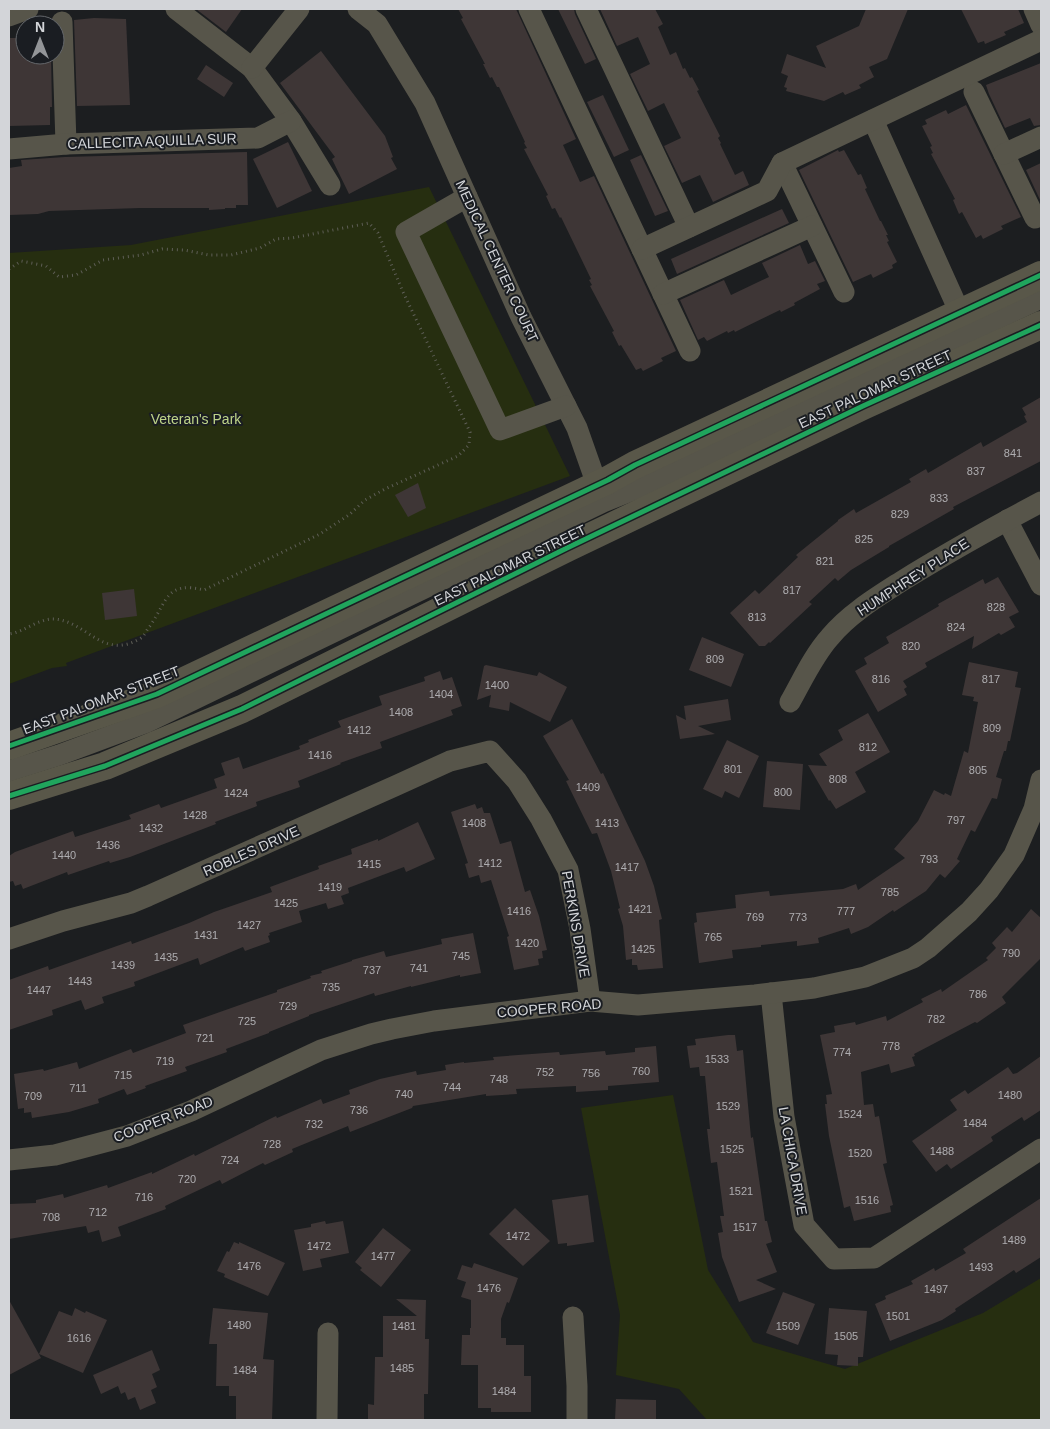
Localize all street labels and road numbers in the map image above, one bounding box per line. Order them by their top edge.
street label: CALLECITA AQUILLA SUR [67,130,237,152]
street label: MEDICAL CENTER COURT [452,178,542,345]
street label: EAST PALOMAR STREET [796,346,954,431]
street label: EAST PALOMAR STREET [432,521,589,609]
street label: HUMPHREY PLACE [854,535,972,619]
street label: EAST PALOMAR STREET [20,662,182,737]
street label: ROBLES DRIVE [200,823,302,879]
street label: PERKINS DRIVE [559,869,593,979]
street label: COOPER ROAD [496,995,602,1021]
street label: COOPER ROAD [111,1093,215,1145]
street label: LA CHICA DRIVE [776,1106,810,1216]

